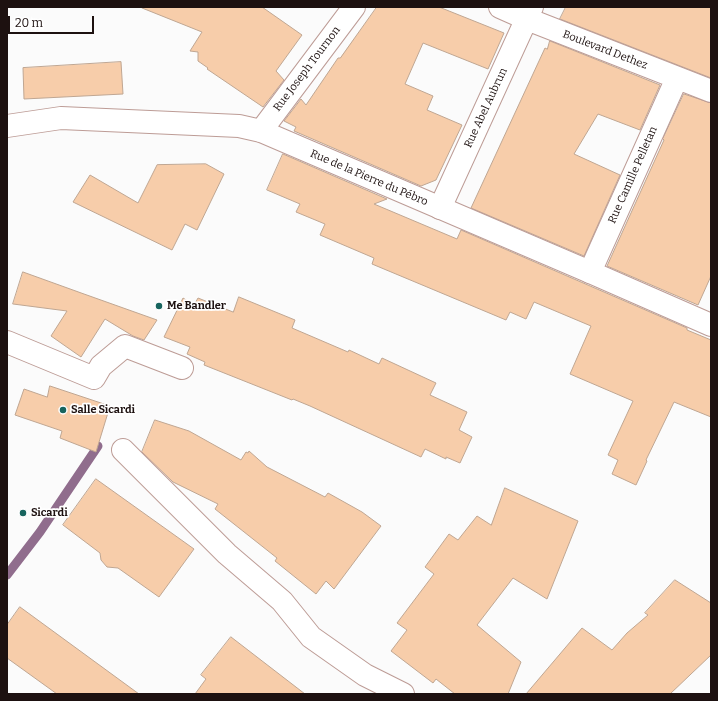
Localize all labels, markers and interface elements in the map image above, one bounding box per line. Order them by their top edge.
scale bar [10,8,96,34]
text: 20 m [15,16,43,30]
street label: Rue Joseph Tournon [271,24,343,114]
street label: Boulevard Dethez [561,28,649,72]
street label: Rue Abel Aubrun [462,66,510,150]
street label: Rue Camille Pelletan [606,124,660,226]
street label: Rue de la Pierre du Pébro [308,147,430,209]
place label: Me Bandler [167,299,226,313]
marker: Me Bandler [154,301,164,311]
place label: Salle Sicardi [71,403,135,417]
marker: Salle Sicardi [58,405,68,415]
place label: Sicardi [31,506,68,520]
marker: Sicardi [18,508,28,518]

